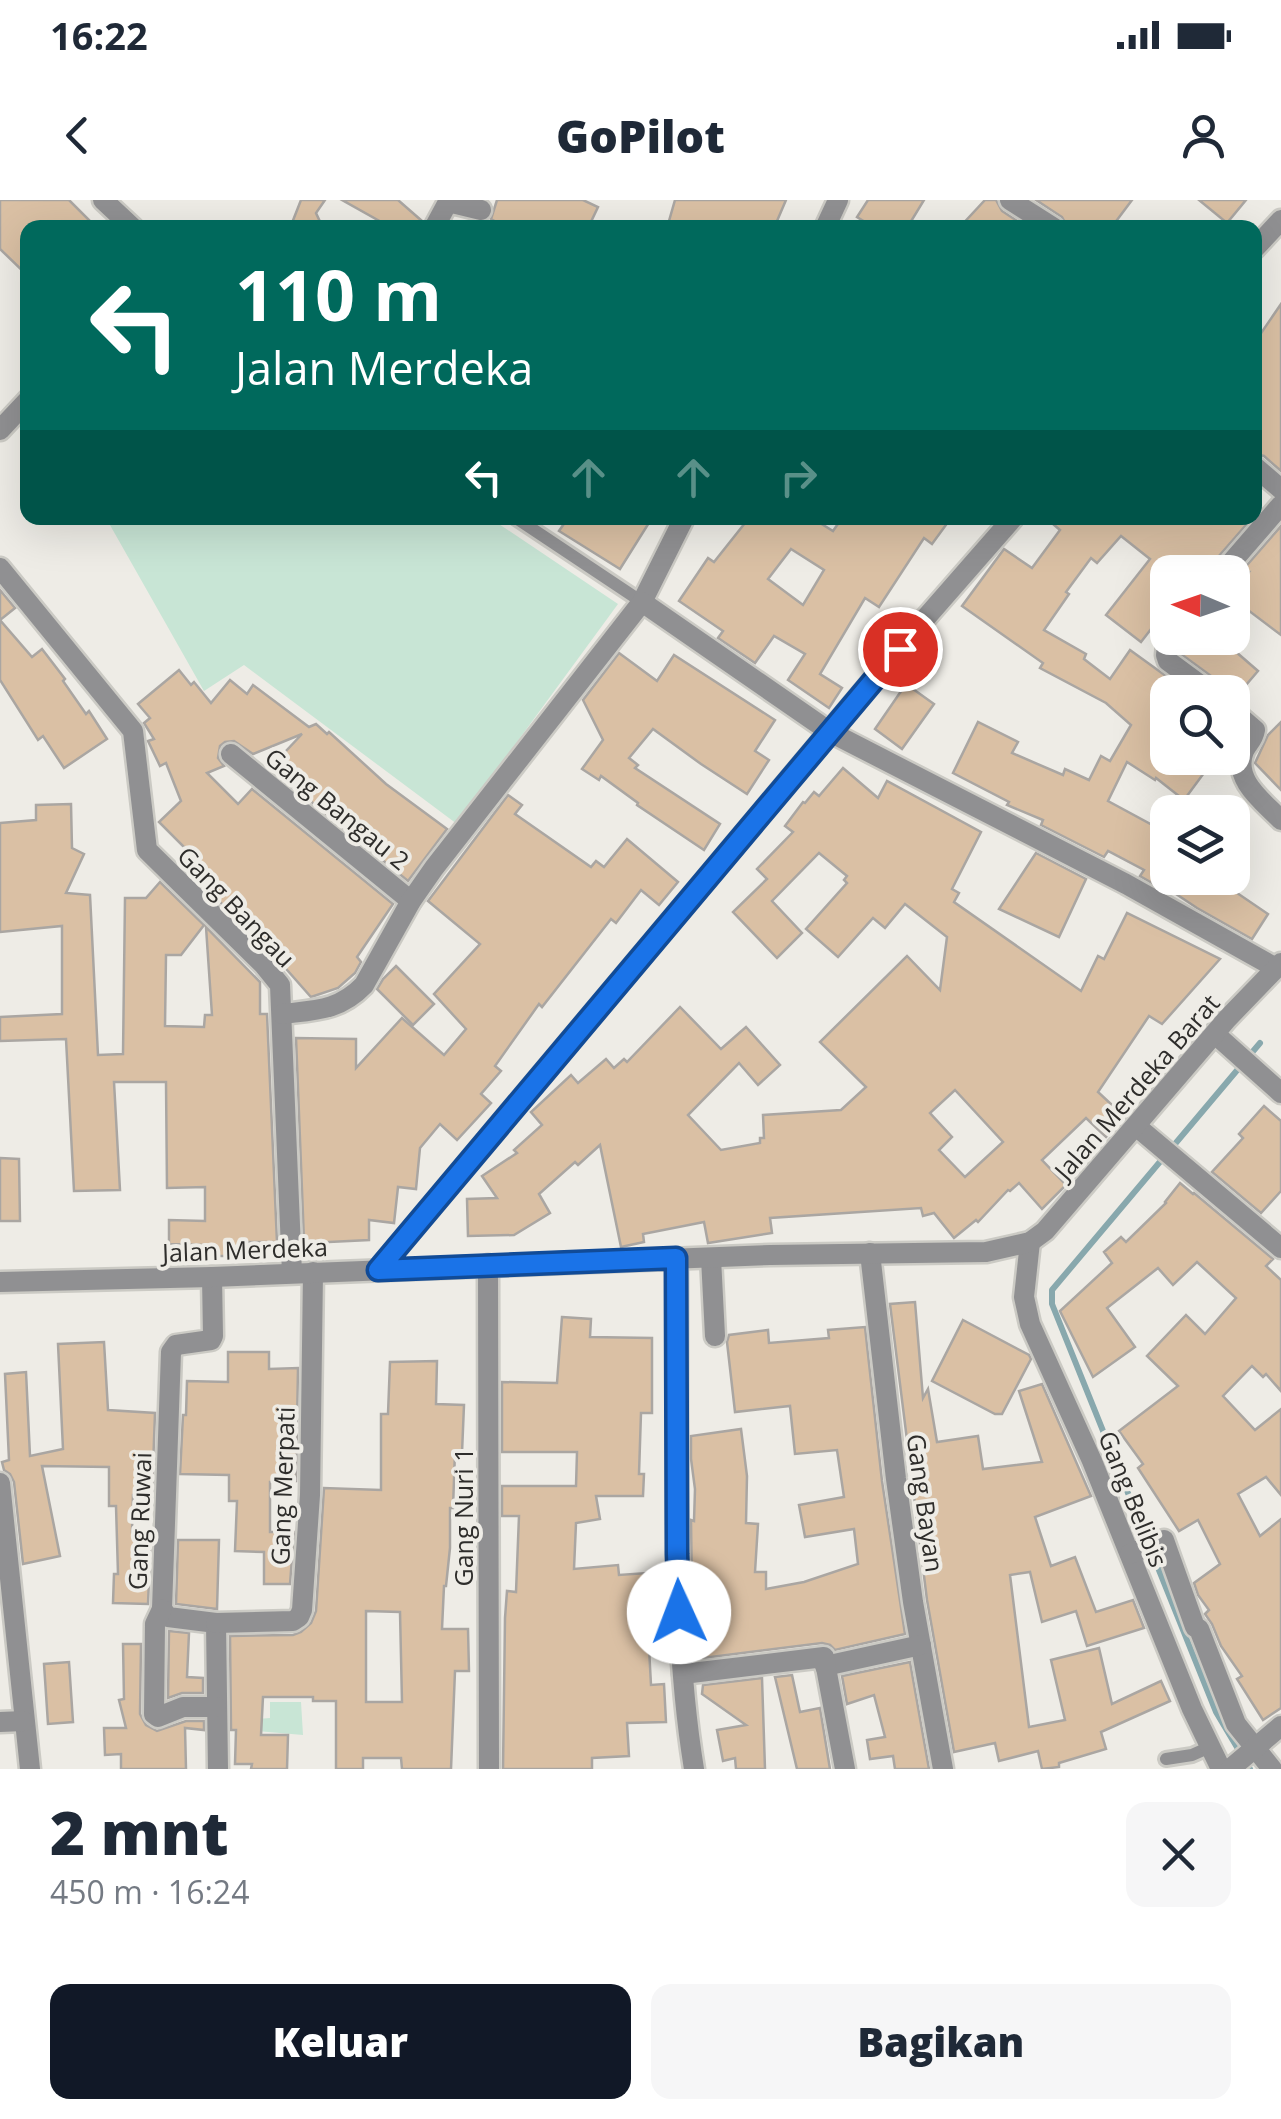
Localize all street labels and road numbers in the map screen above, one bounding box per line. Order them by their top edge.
street label: Gang Bangau 2 [258,739,417,877]
street label: Gang Bangau [170,839,303,974]
street label: Jalan Merdeka Barat [1045,986,1226,1188]
street label: Jalan Merdeka [160,1229,328,1269]
street label: Gang Merpati [262,1406,302,1566]
street label: Gang Belibis [1091,1426,1177,1572]
street label: Gang Bayan [899,1432,953,1574]
street label: Gang Nuri 1 [446,1448,480,1586]
street label: Gang Ruwai [120,1452,158,1590]

